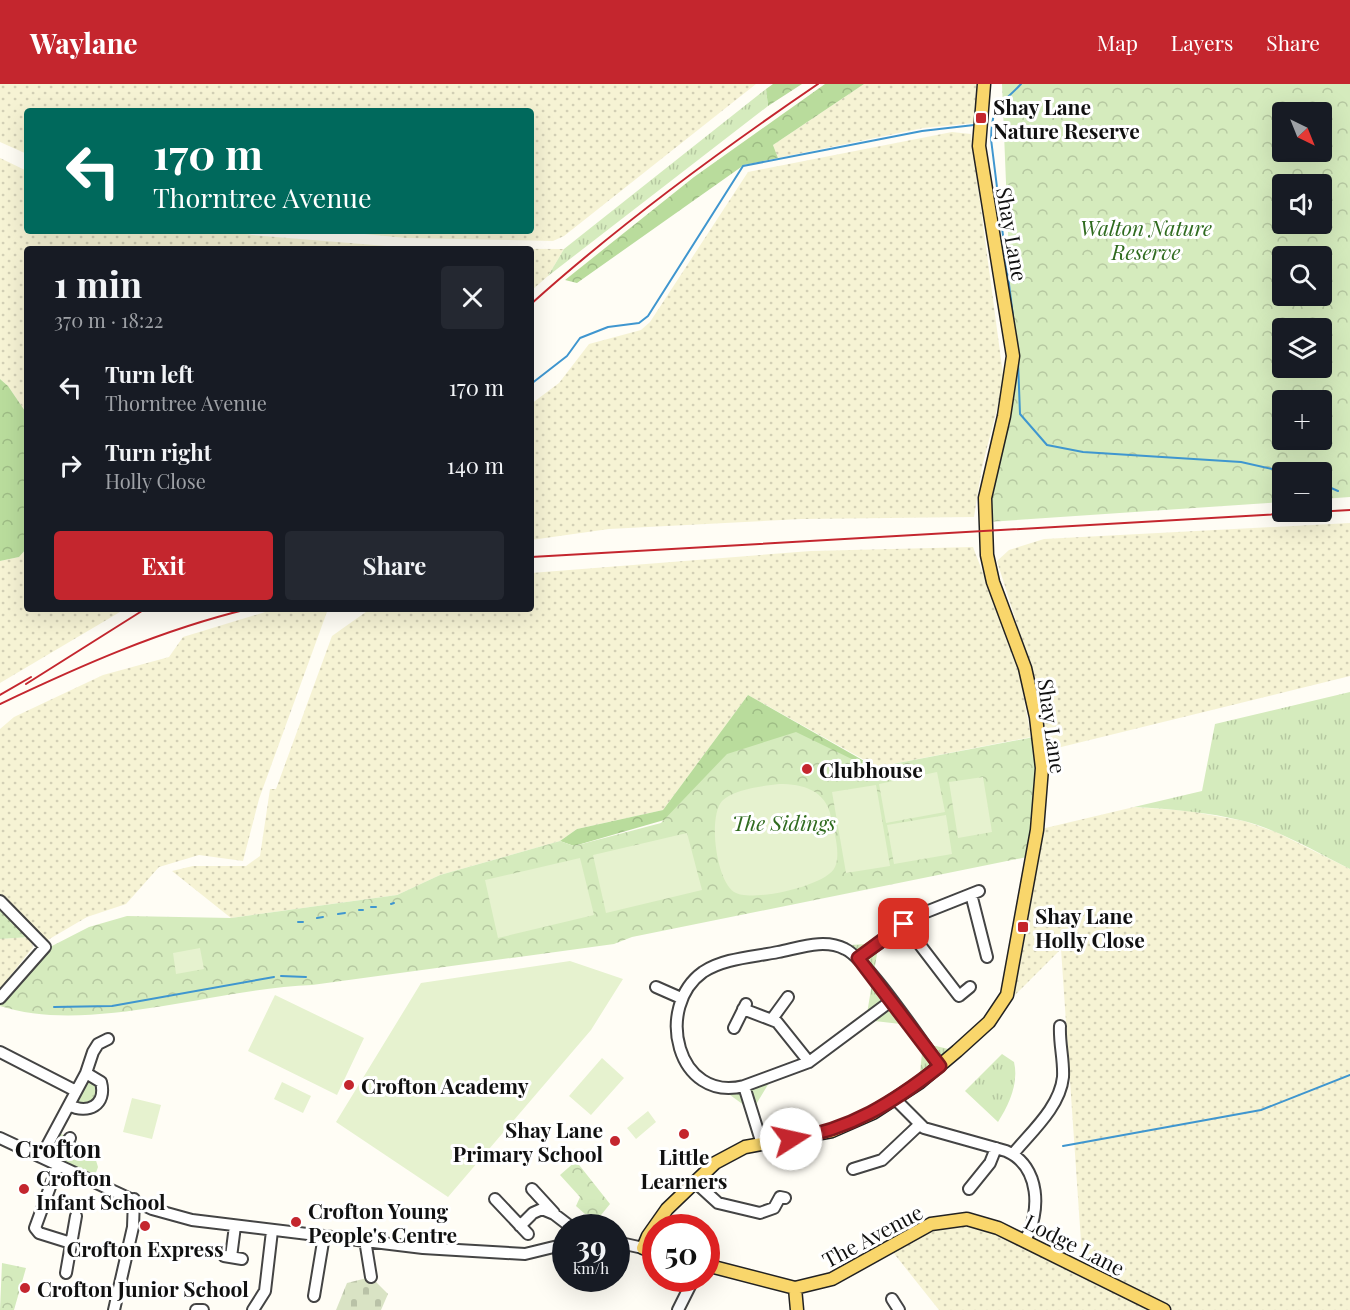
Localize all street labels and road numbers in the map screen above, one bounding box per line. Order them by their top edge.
street label: Shay Lane [991,185,1035,283]
street label: Shay Lane [1033,677,1073,775]
street label: The Avenue [817,1197,927,1273]
street label: Lodge Lane [1020,1207,1130,1281]

